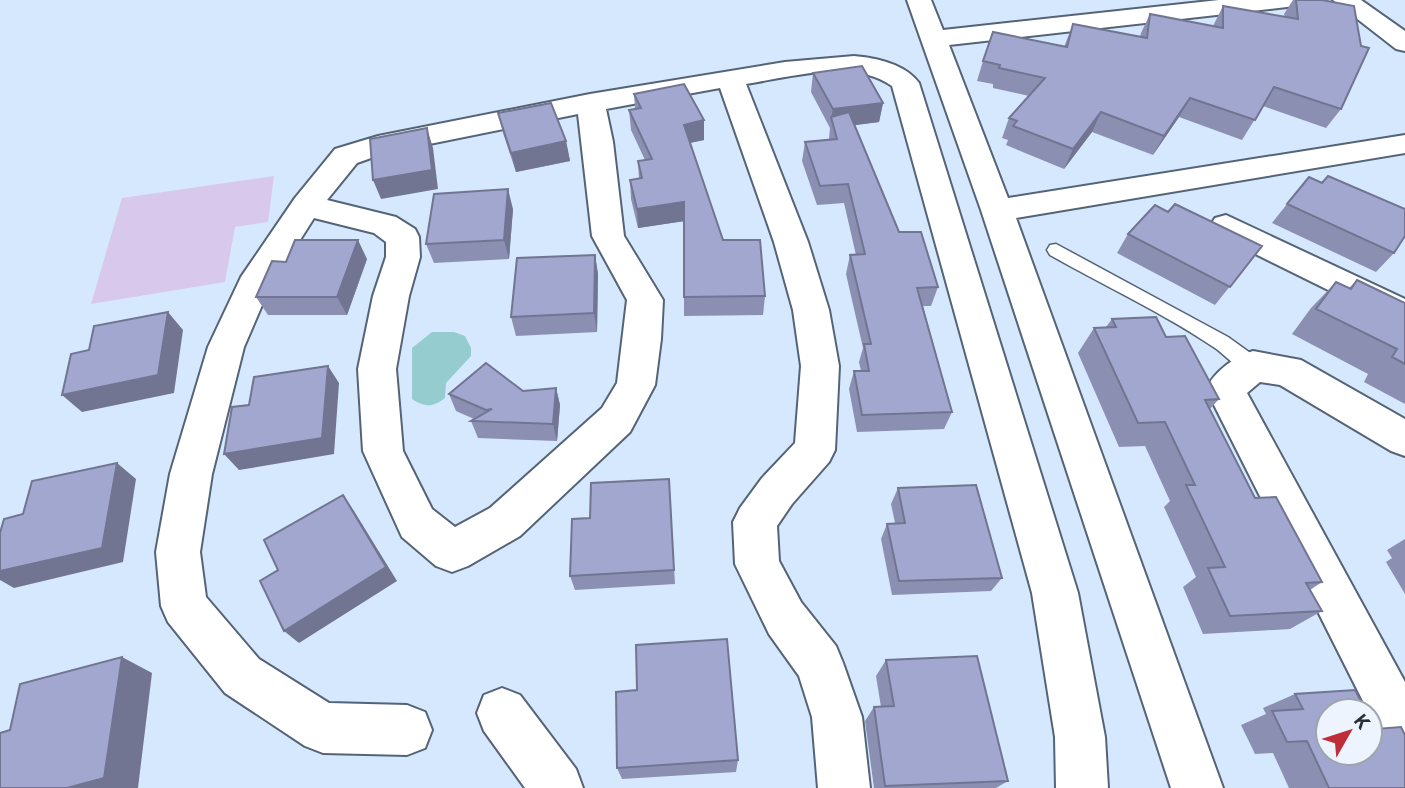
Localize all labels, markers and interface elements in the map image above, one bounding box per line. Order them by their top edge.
north arrow [1314,697,1384,767]
text: K [1349,710,1375,734]

